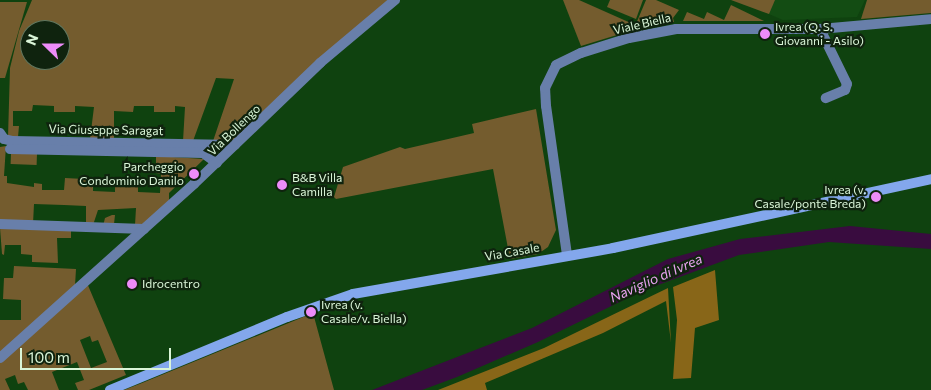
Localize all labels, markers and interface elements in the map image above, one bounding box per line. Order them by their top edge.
street label: Viale Biella [612,10,672,38]
north arrow [20,20,70,70]
place label: Ivrea (Q. S. Giovanni - Asilo) [775,20,864,48]
marker: Ivrea (Q. S. Giovanni - Asilo) [759,28,771,40]
text: N [22,32,41,48]
street label: Via Bollengo [205,101,263,159]
street label: Via Giuseppe Saragat [48,122,164,138]
place label: Parcheggio Condominio Danilo [79,160,184,188]
marker: Parcheggio Condominio Danilo [188,168,200,180]
place label: B&B Villa Camilla [292,171,342,199]
marker: B&B Villa Camilla [276,179,288,191]
place label: Ivrea (v. Casale/ponte Breda) [754,183,866,211]
marker: Ivrea (v. Casale/ponte Breda) [870,191,882,203]
street label: Via Casale [483,240,541,264]
water label: Naviglio di Ivrea [607,250,705,306]
place label: Idrocentro [142,277,200,291]
marker: Idrocentro [126,278,138,290]
place label: Ivrea (v. Casale/v. Biella) [321,298,407,326]
marker: Ivrea (v. Casale/v. Biella) [305,306,317,318]
scale bar [22,338,174,370]
text: 100 m [28,348,70,366]

